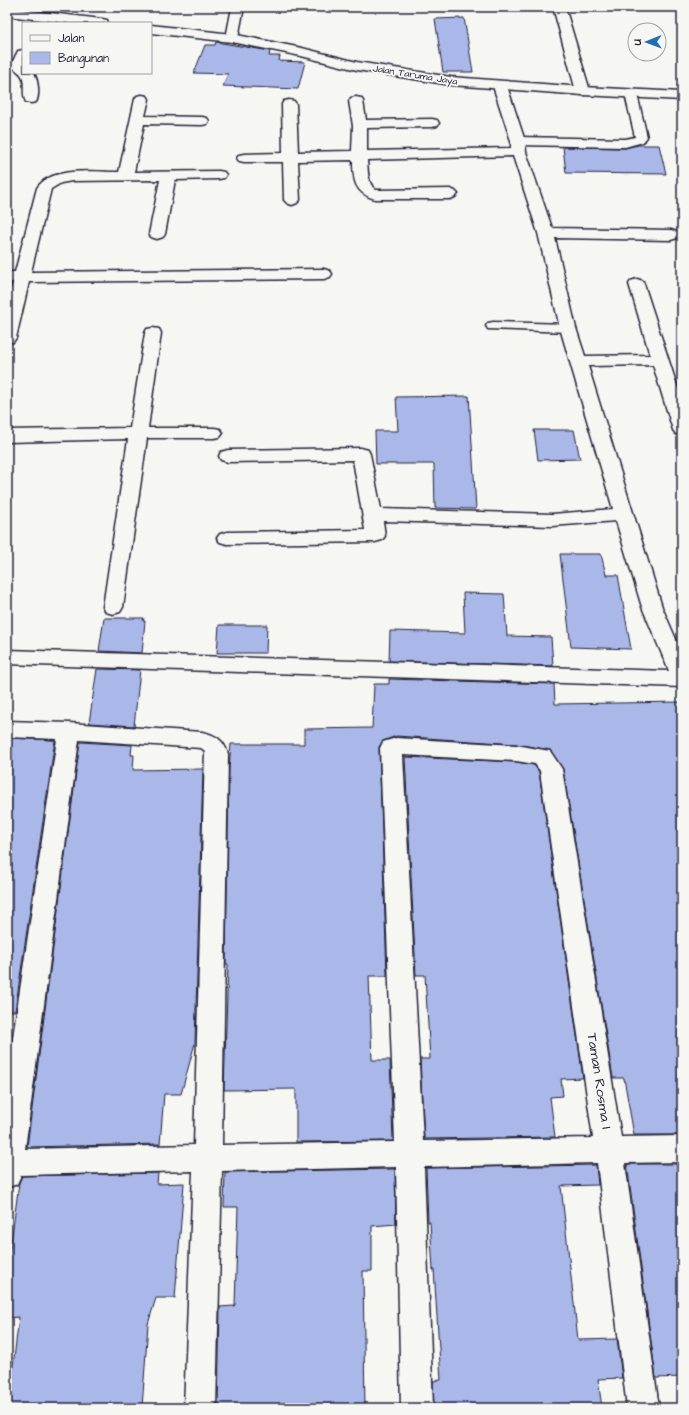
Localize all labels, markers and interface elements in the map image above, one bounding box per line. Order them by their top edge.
legend [22,22,152,74]
north arrow [627,22,667,62]
text: Jalan [58,30,84,47]
text: U [630,39,645,46]
text: Bangunan [58,50,109,68]
street label: Jalan Taruma Jaya [371,61,458,90]
street label: Taman Rosma I [582,1031,616,1131]

